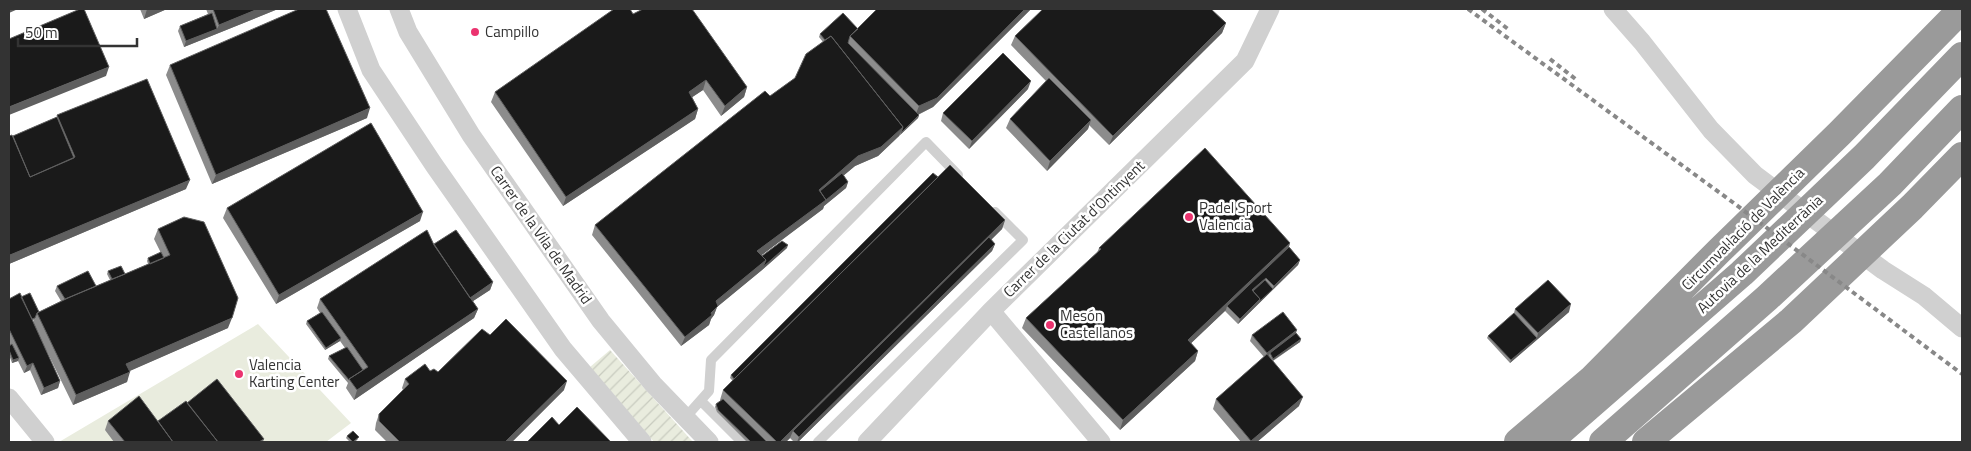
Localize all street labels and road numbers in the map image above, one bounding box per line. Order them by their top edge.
street label: Carrer de la Ciutat d'Ontinyent [998,154,1150,303]
street label: Carrer de la Vila de Madrid [485,161,598,309]
street label: Circumval·lació de València [1676,161,1810,296]
street label: Autovia de la Mediterrània [1691,189,1828,318]

